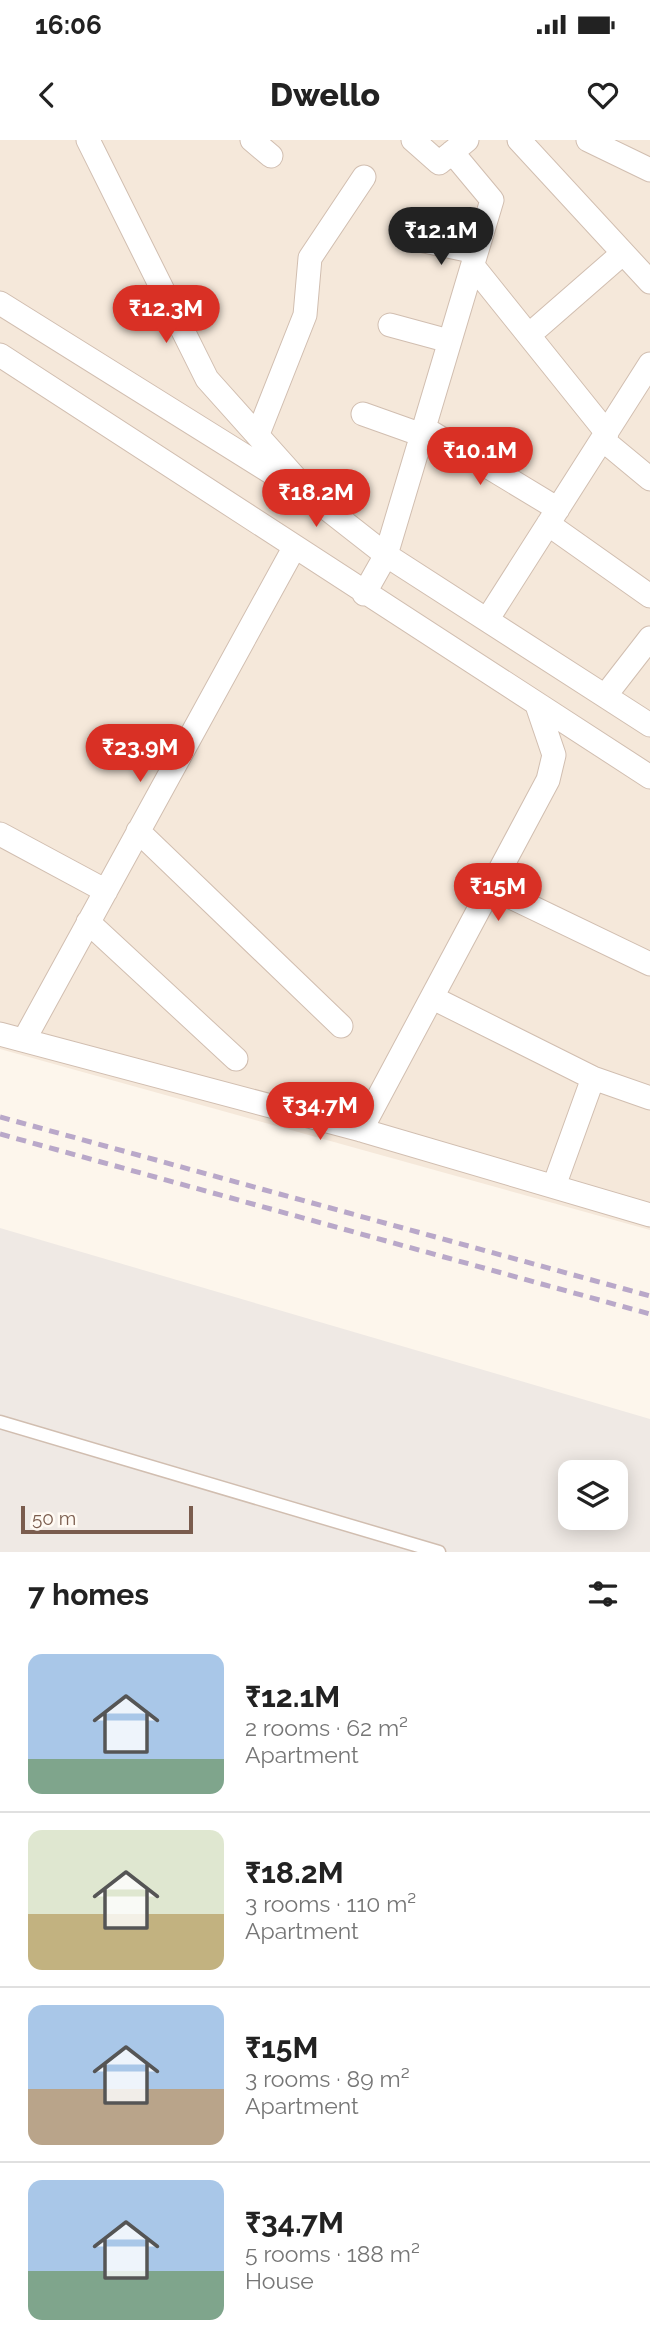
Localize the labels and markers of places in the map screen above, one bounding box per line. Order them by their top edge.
pin: ₹12.1M [384,208,498,267]
pin: ₹12.3M [109,286,223,345]
pin: ₹10.1M [423,428,537,487]
pin: ₹18.2M [259,470,373,529]
pin: ₹23.9M [83,724,197,784]
pin: ₹15M [457,864,539,923]
pin: ₹34.7M [263,1082,377,1142]

